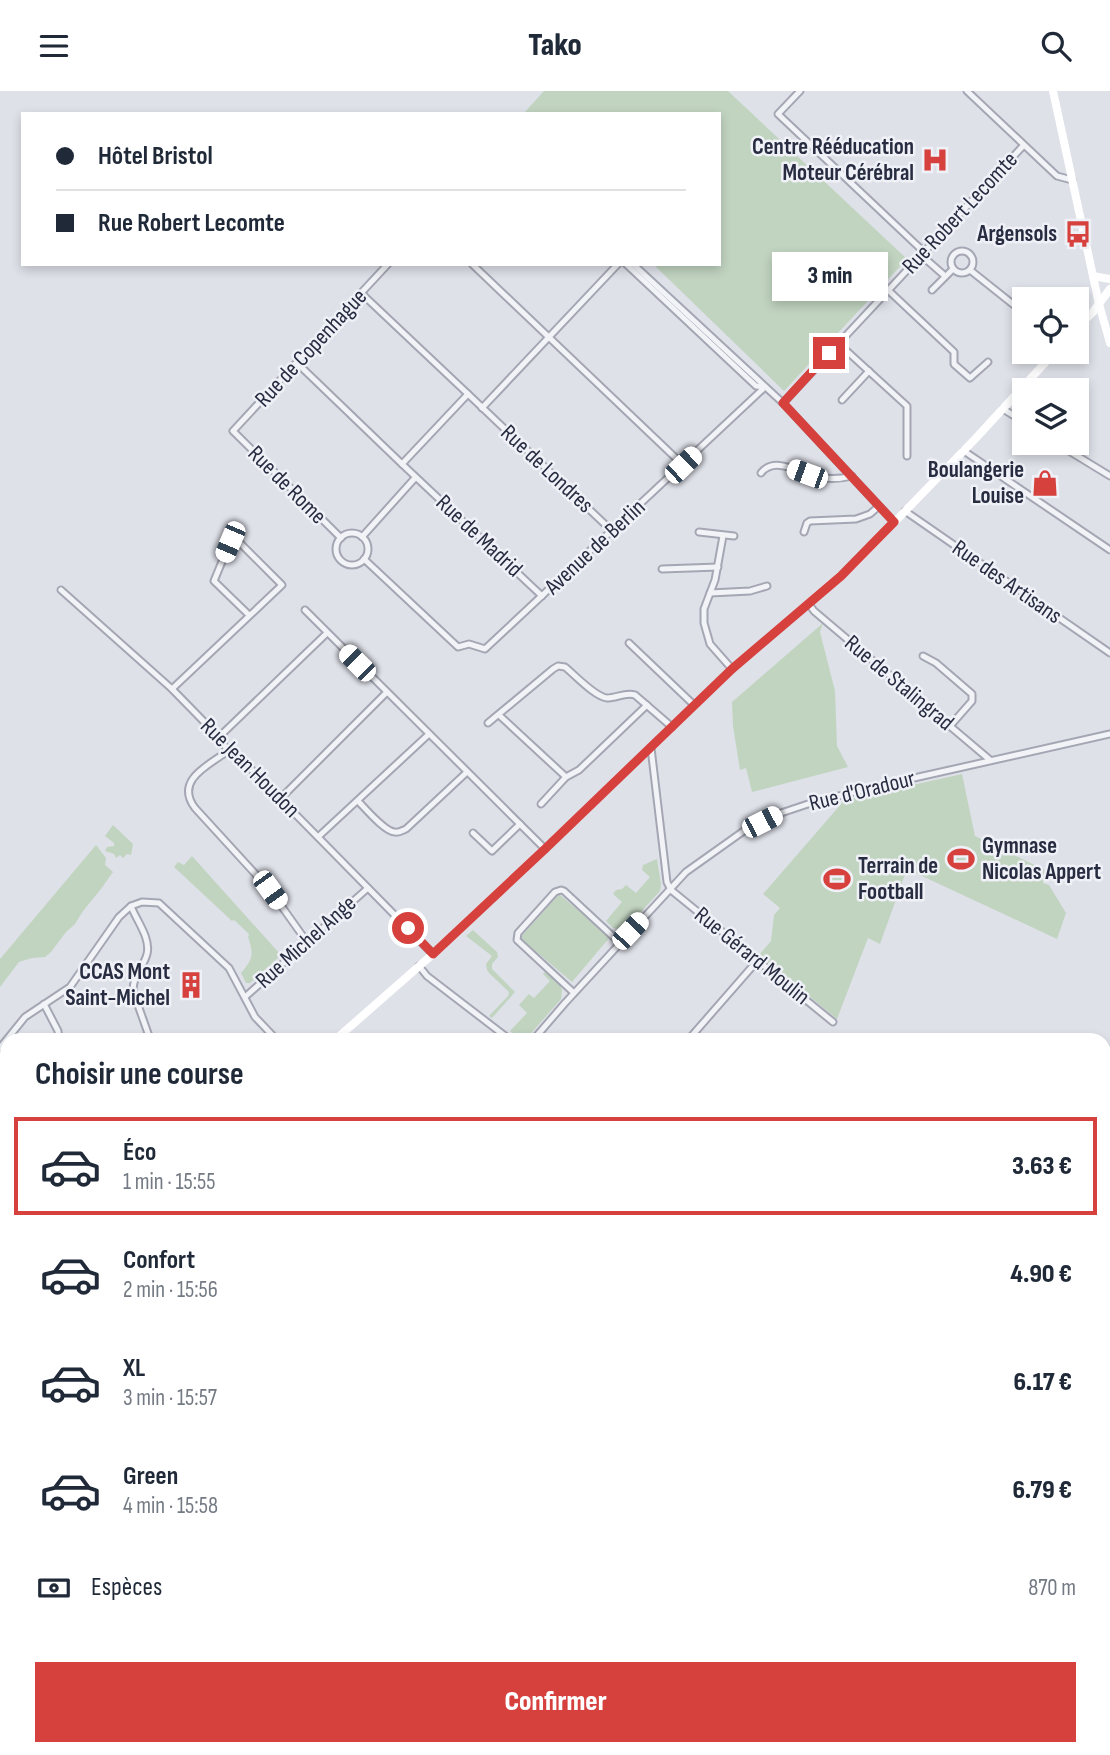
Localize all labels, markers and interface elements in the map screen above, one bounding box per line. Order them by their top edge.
text: Tako [528,26,582,65]
icon: menu [35,27,73,65]
icon: search [1037,27,1075,65]
place label: Centre Rééducation Moteur Cérébral [752,133,914,187]
text: Hôtel Bristol [98,141,213,172]
hospital icon: Centre Rééducation Moteur Cérébral [920,145,950,175]
street label: Rue Robert Lecomte [896,146,1024,280]
text: Rue Robert Lecomte [98,208,285,239]
bus stop icon: Argensols [1063,219,1093,249]
place label: Argensols [976,220,1057,248]
callout: 3 min [771,251,887,301]
text: 3 min [808,262,852,290]
street label: Rue de Copenhague [249,283,373,413]
map controls [1012,287,1089,455]
button: locate [1012,287,1089,364]
route end [813,337,845,369]
button: layers [1012,378,1089,455]
street label: Rue de Londres [495,419,599,519]
street label: Rue de Rome [242,440,332,530]
car [661,443,706,487]
place label: Boulangerie Louise [928,456,1024,510]
car [784,457,831,491]
shop icon: Boulangerie Louise [1030,468,1060,498]
street label: Rue de Madrid [430,489,528,583]
street label: Avenue de Berlin [538,493,651,601]
car [213,519,248,565]
street label: Rue des Artisans [947,534,1067,630]
street label: Rue de Stalingrad [839,629,959,737]
car [335,641,380,685]
street label: Rue Jean Houdon [194,712,306,824]
street label: Rue d'Oradour [806,764,918,818]
car [739,803,786,841]
place label: Gymnase Nicolas Appert [982,832,1102,886]
sports icon: Gymnase Nicolas Appert [946,844,976,874]
place label: Terrain de Football [858,852,938,906]
sports icon: Terrain de Football [822,864,852,894]
car [250,867,291,913]
street label: Rue Michel Ange [250,890,362,994]
street label: Rue Gérard Moulin [689,901,815,1011]
car [608,908,653,954]
route start [392,912,424,944]
place label: CCAS Mont Saint-Michel [65,958,170,1012]
building icon: CCAS Mont Saint-Michel [176,970,206,1000]
text: Choisir une course [35,1055,244,1094]
icon: car [39,1135,102,1198]
text: Éco [123,1137,156,1168]
text: 3.63 € [1012,1151,1072,1182]
text: 1 min · 15:55 [123,1168,216,1196]
icon: car [39,1243,102,1306]
text: Confort [123,1245,195,1276]
text: 4.90 € [1010,1259,1072,1290]
text: 2 min · 15:56 [123,1276,218,1304]
icon: car [39,1351,102,1414]
text: XL [123,1353,145,1384]
text: 6.17 € [1014,1367,1072,1398]
text: 3 min · 15:57 [123,1384,217,1412]
icon: car [39,1459,102,1522]
text: Green [123,1461,178,1492]
text: 6.79 € [1013,1475,1072,1506]
text: 4 min · 15:58 [123,1492,218,1520]
icon: cash [35,1569,73,1607]
text: Espèces [91,1572,162,1603]
text: 870 m [1028,1574,1076,1602]
button: Confirmer [35,1662,1076,1742]

